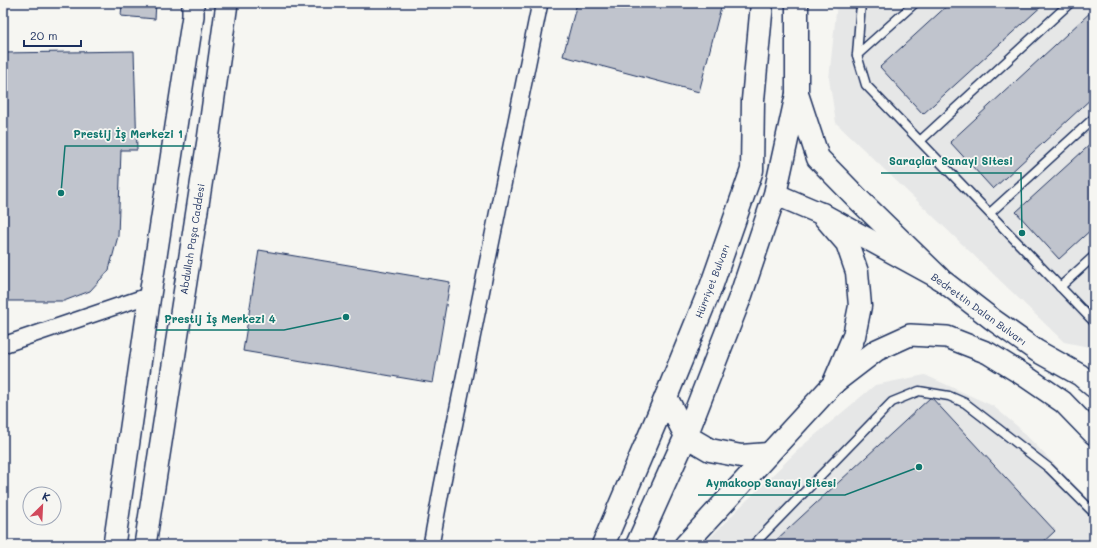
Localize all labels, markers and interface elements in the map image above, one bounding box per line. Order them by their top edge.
scale bar [24,22,81,48]
text: 20 m [30,27,58,43]
callout: Prestij İş Merkezi 1 [65,123,191,146]
text: Prestij İş Merkezi 1 [73,126,183,142]
callout: Saraçlar Sanayi Sitesi [881,150,1021,173]
text: Saraçlar Sanayi Sitesi [889,153,1013,168]
street label: Abdullah Paşa Caddesi [176,183,208,295]
street label: Hürriyet Bulvarı [691,242,733,320]
street label: Bedrettin Dalan Bulvarı [928,270,1030,348]
callout: Prestij İş Merkezi 4 [156,307,284,330]
text: Prestij İş Merkezi 4 [164,311,276,327]
callout: Aymakoop Sanayi Sitesi [698,472,845,495]
text: Aymakoop Sanayi Sitesi [706,475,836,490]
north arrow [22,486,62,526]
text: K [40,488,53,505]

